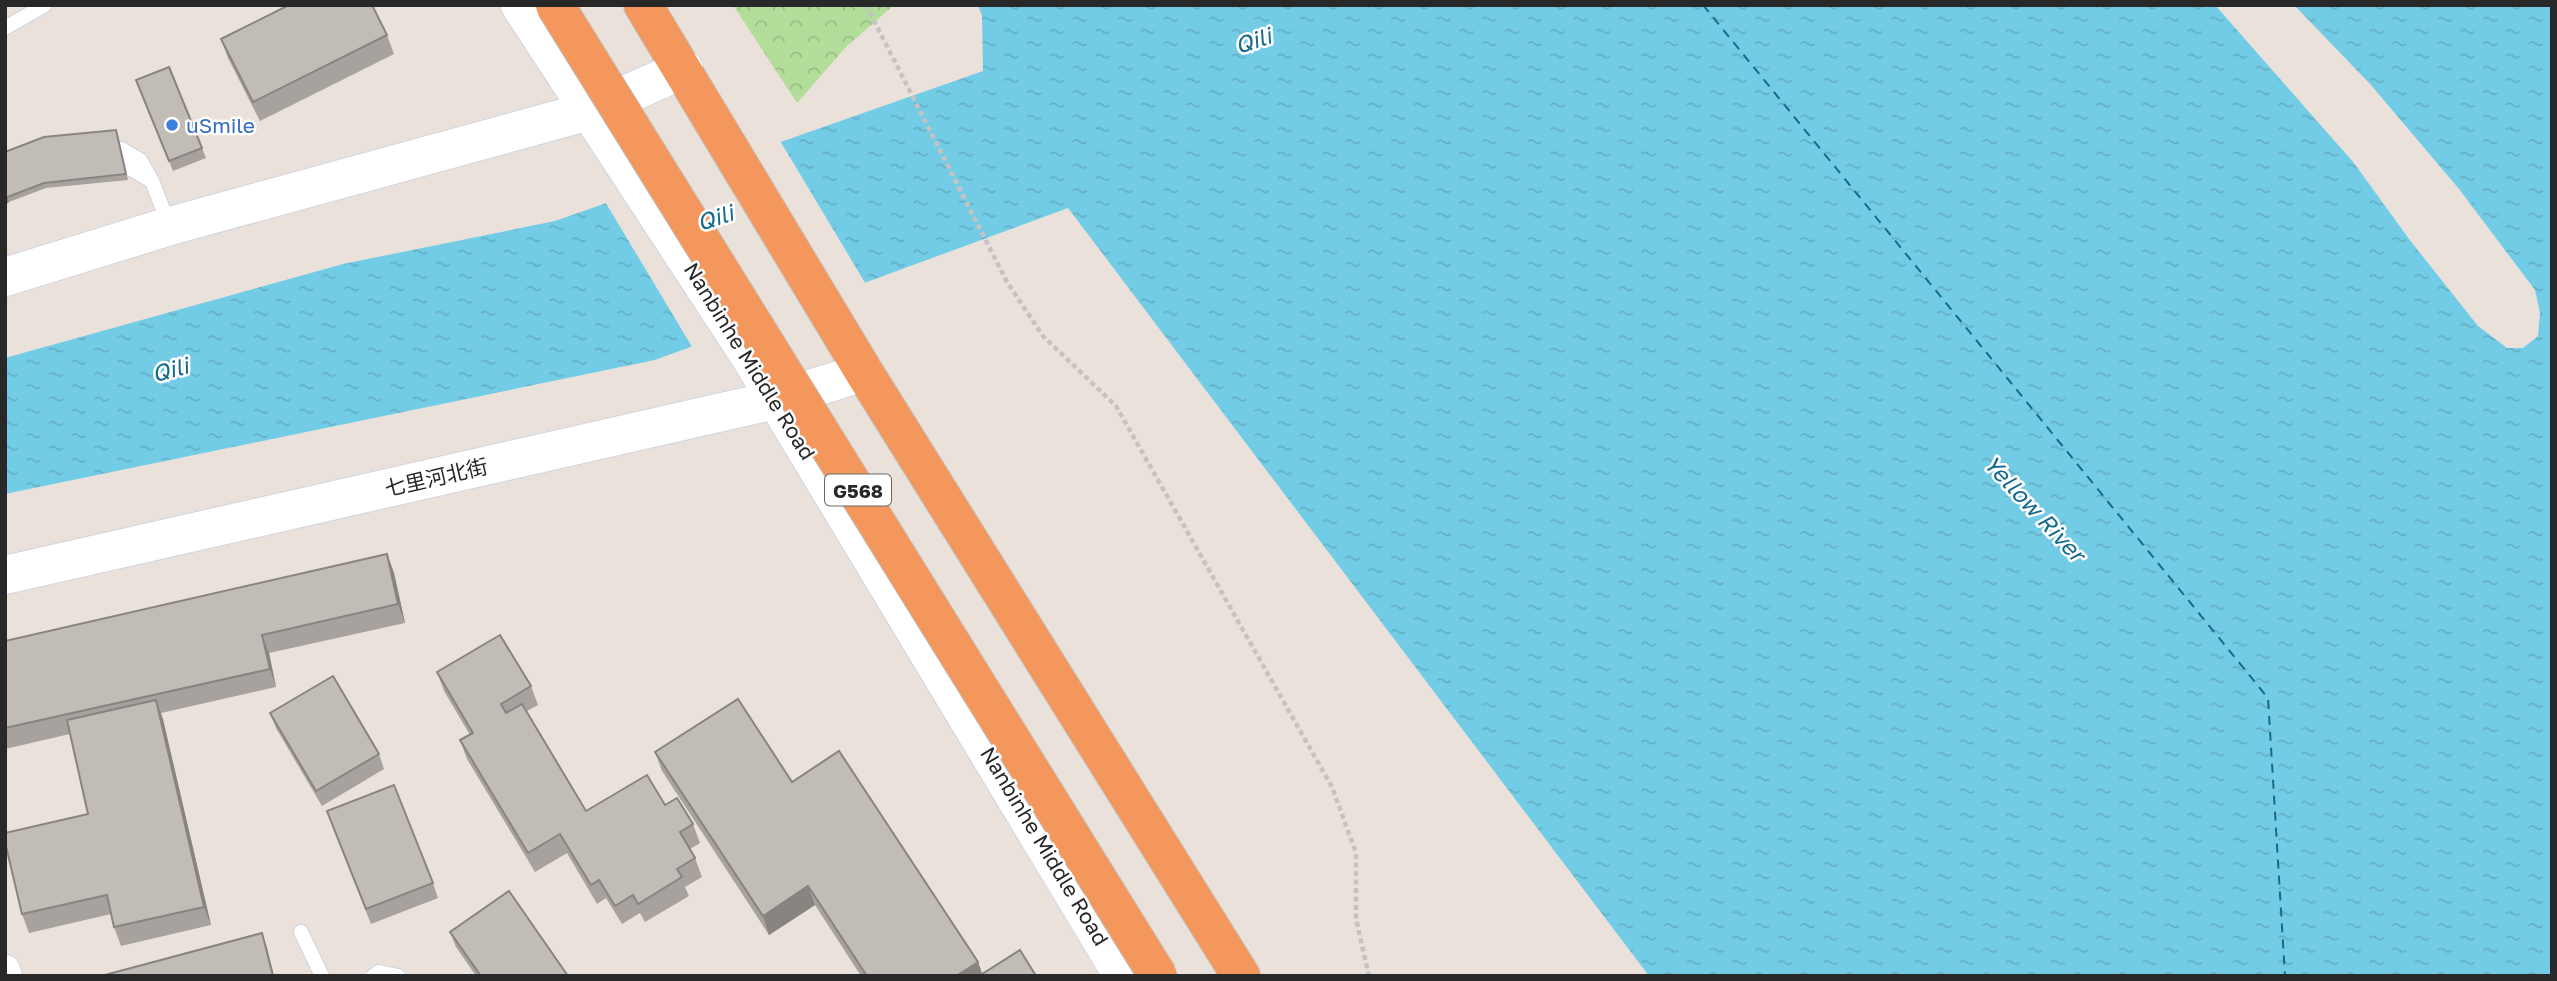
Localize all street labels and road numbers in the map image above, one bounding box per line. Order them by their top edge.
street label: Nanbinhe Middle Road [679,258,821,464]
street label: 七里河北街 [382,453,490,501]
road number: G568 [825,475,891,505]
street label: Nanbinhe Middle Road [975,742,1115,950]

